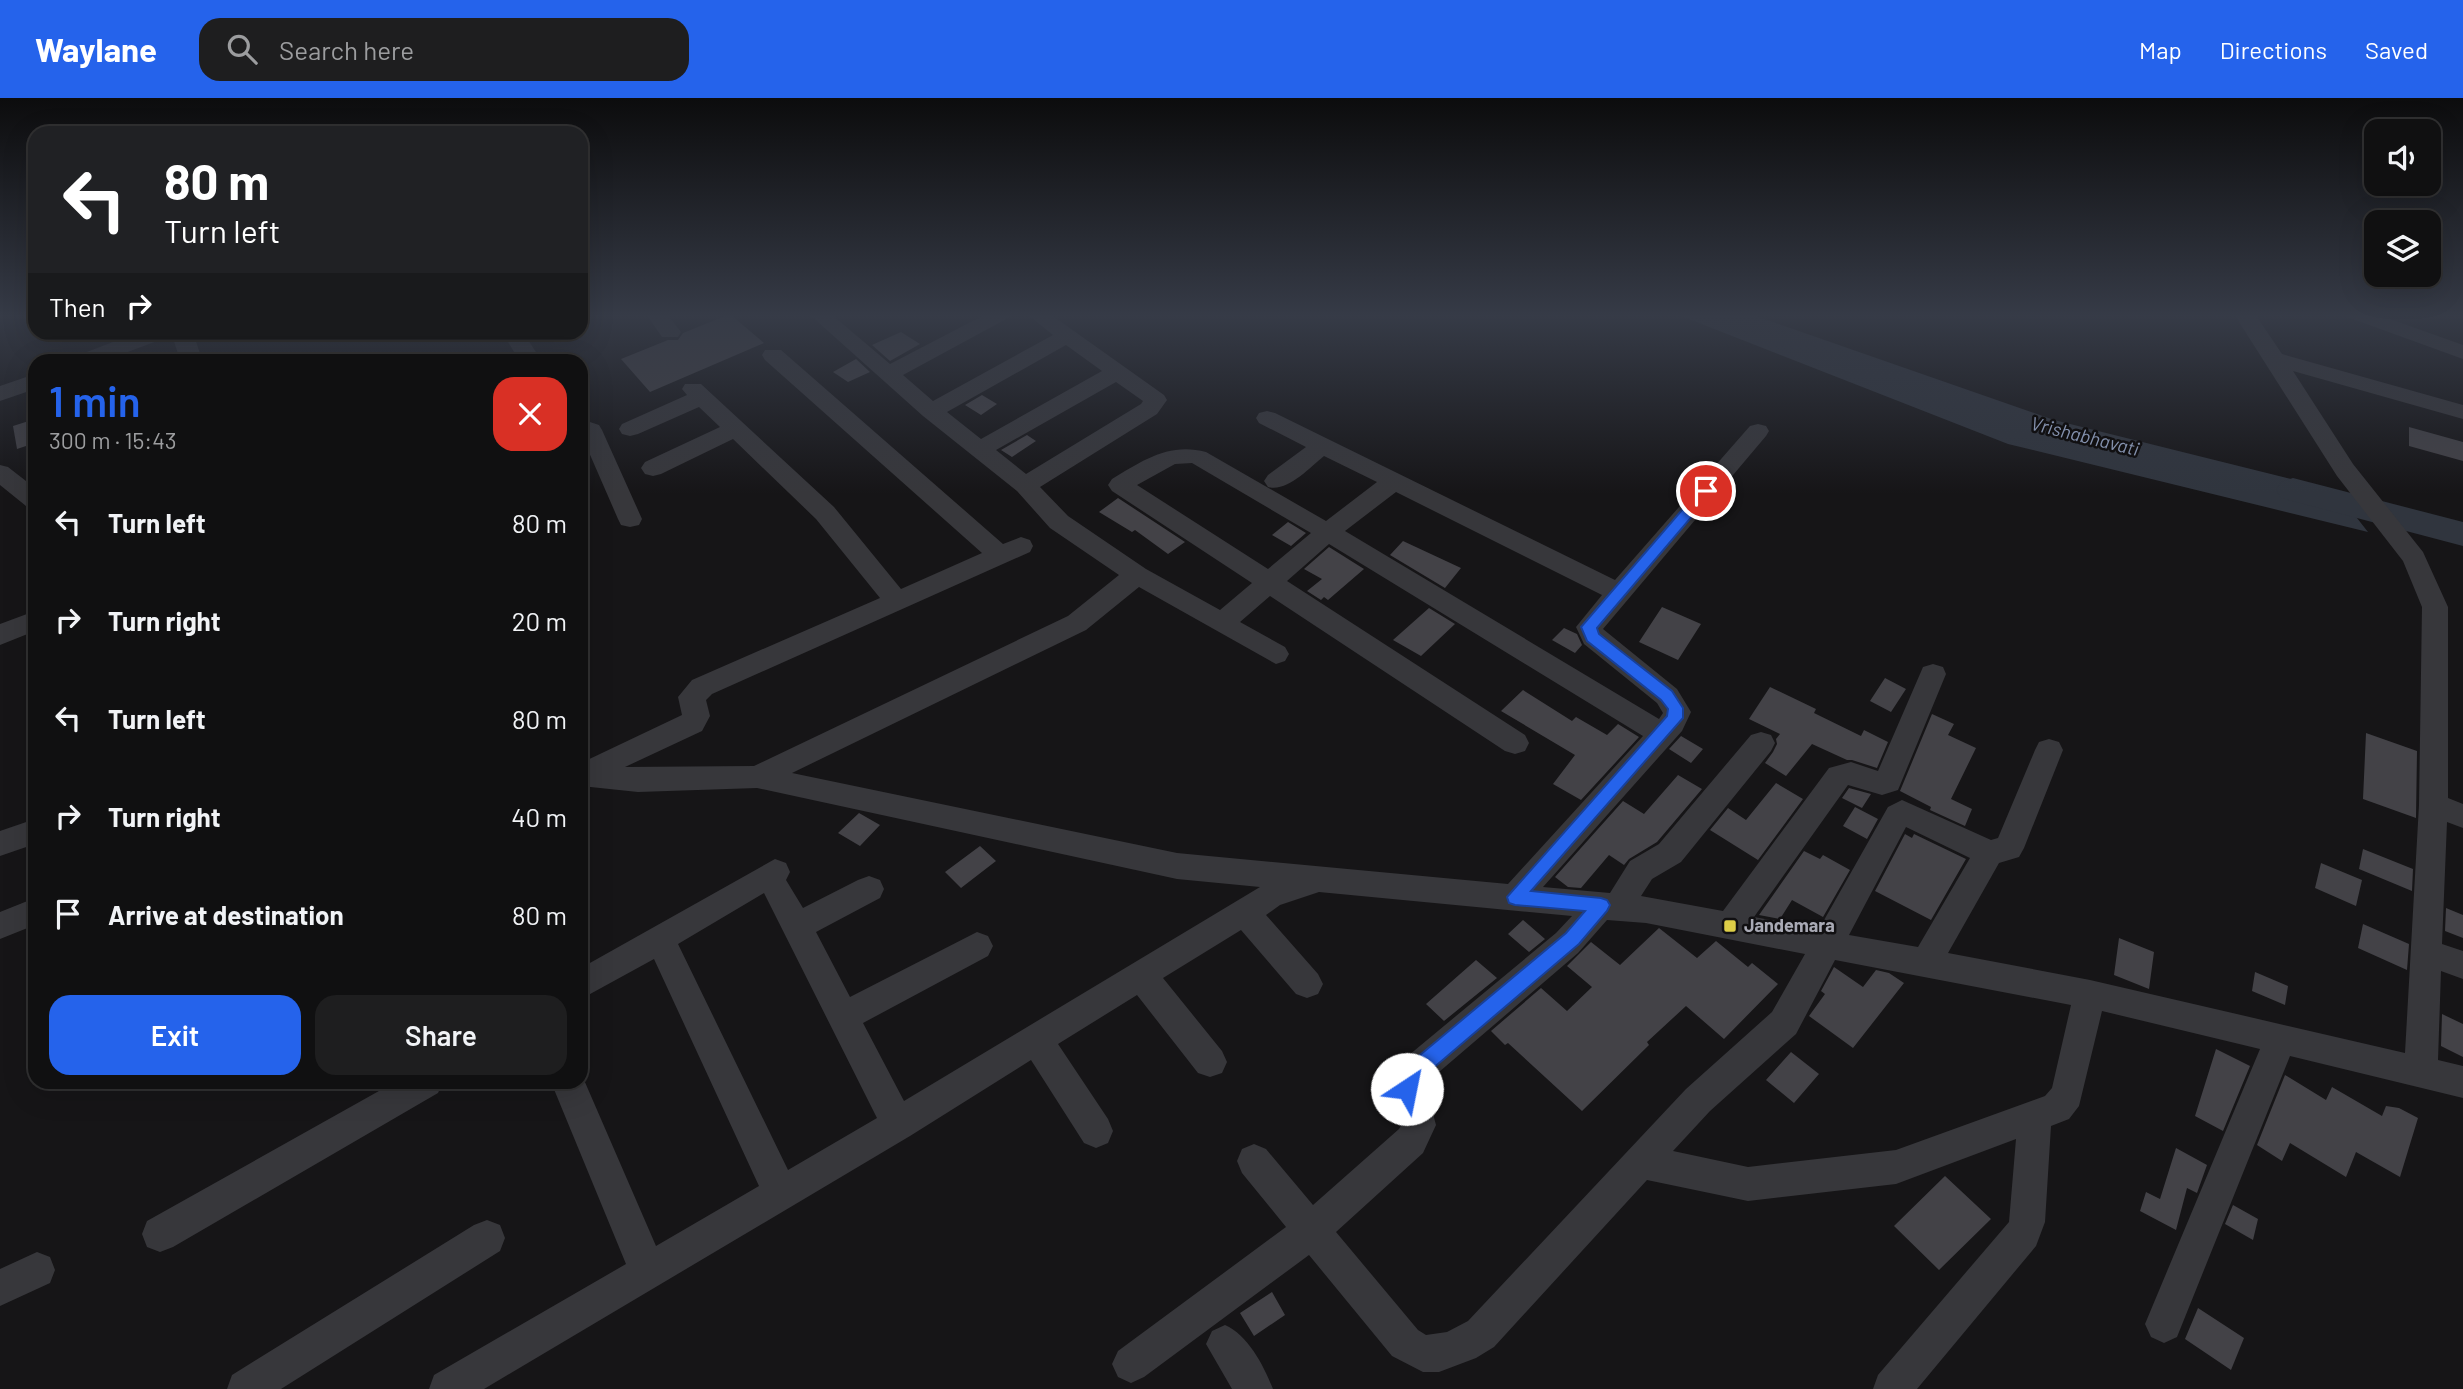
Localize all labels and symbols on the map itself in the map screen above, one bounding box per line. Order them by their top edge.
water label: Vrishabhavati [2029,411,2142,460]
pin [1676,461,1736,521]
place label: Jandemara [1744,914,1835,936]
marker: Jandemara [1722,918,1738,934]
position arrow [1370,1052,1444,1126]

